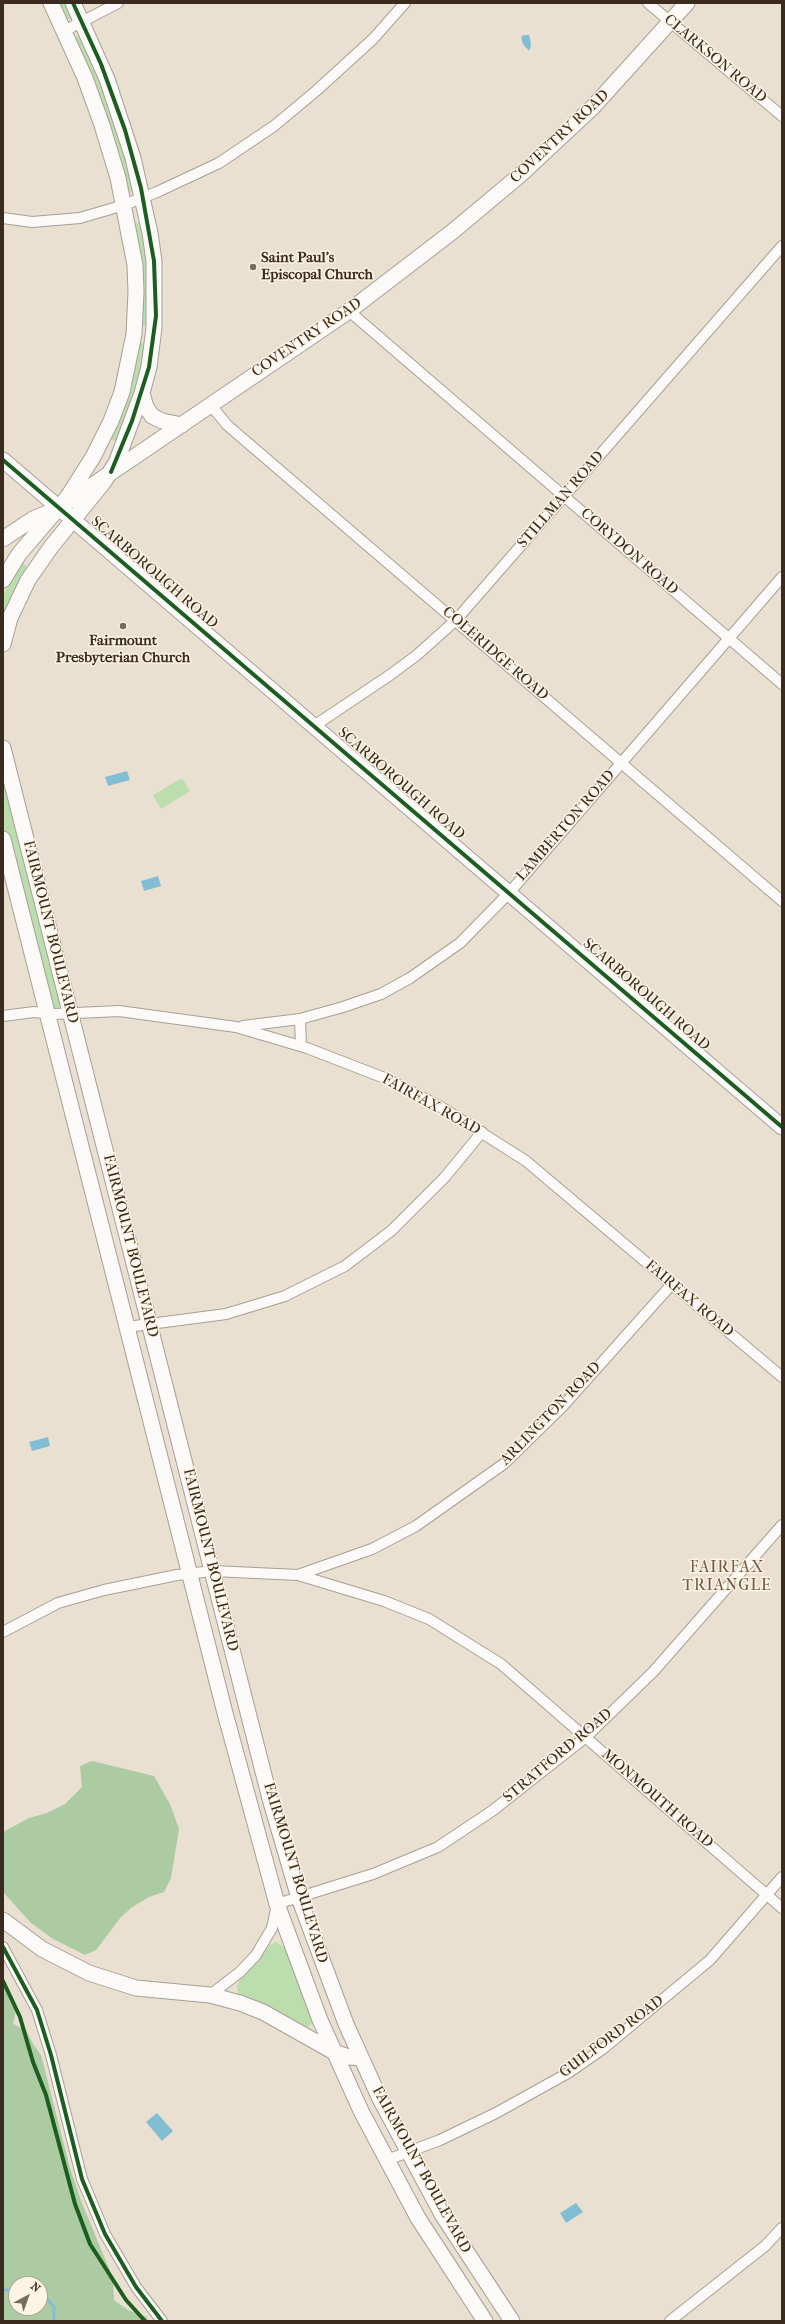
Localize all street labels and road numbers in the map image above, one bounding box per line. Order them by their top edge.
street label: CLARKSON ROAD [660,11,770,107]
street label: COVENTRY ROAD [507,87,613,187]
street label: COVENTRY ROAD [249,295,365,381]
street label: STILLMAN ROAD [514,448,608,552]
street label: CORYDON ROAD [577,505,681,599]
street label: SCARBOROUGH ROAD [87,513,221,633]
street label: COLERIDGE ROAD [438,603,552,705]
street label: SCARBOROUGH ROAD [334,724,468,844]
street label: LAMBERTON ROAD [513,767,619,885]
street label: FAIRMOUNT BOULEVARD [19,839,81,1025]
street label: SCARBOROUGH ROAD [579,935,713,1055]
street label: FAIRFAX ROAD [379,1070,483,1140]
street label: FAIRMOUNT BOULEVARD [99,1153,161,1339]
street label: FAIRFAX ROAD [641,1257,737,1341]
street label: ARLINGTON ROAD [497,1358,605,1470]
street label: FAIRMOUNT BOULEVARD [179,1467,241,1653]
street label: STRATFORD ROAD [500,1705,616,1807]
street label: MONMOUTH ROAD [598,1746,716,1852]
street label: FAIRMOUNT BOULEVARD [259,1780,331,1966]
street label: GUILFORD ROAD [556,1992,668,2082]
street label: FAIRMOUNT BOULEVARD [368,2083,474,2257]

